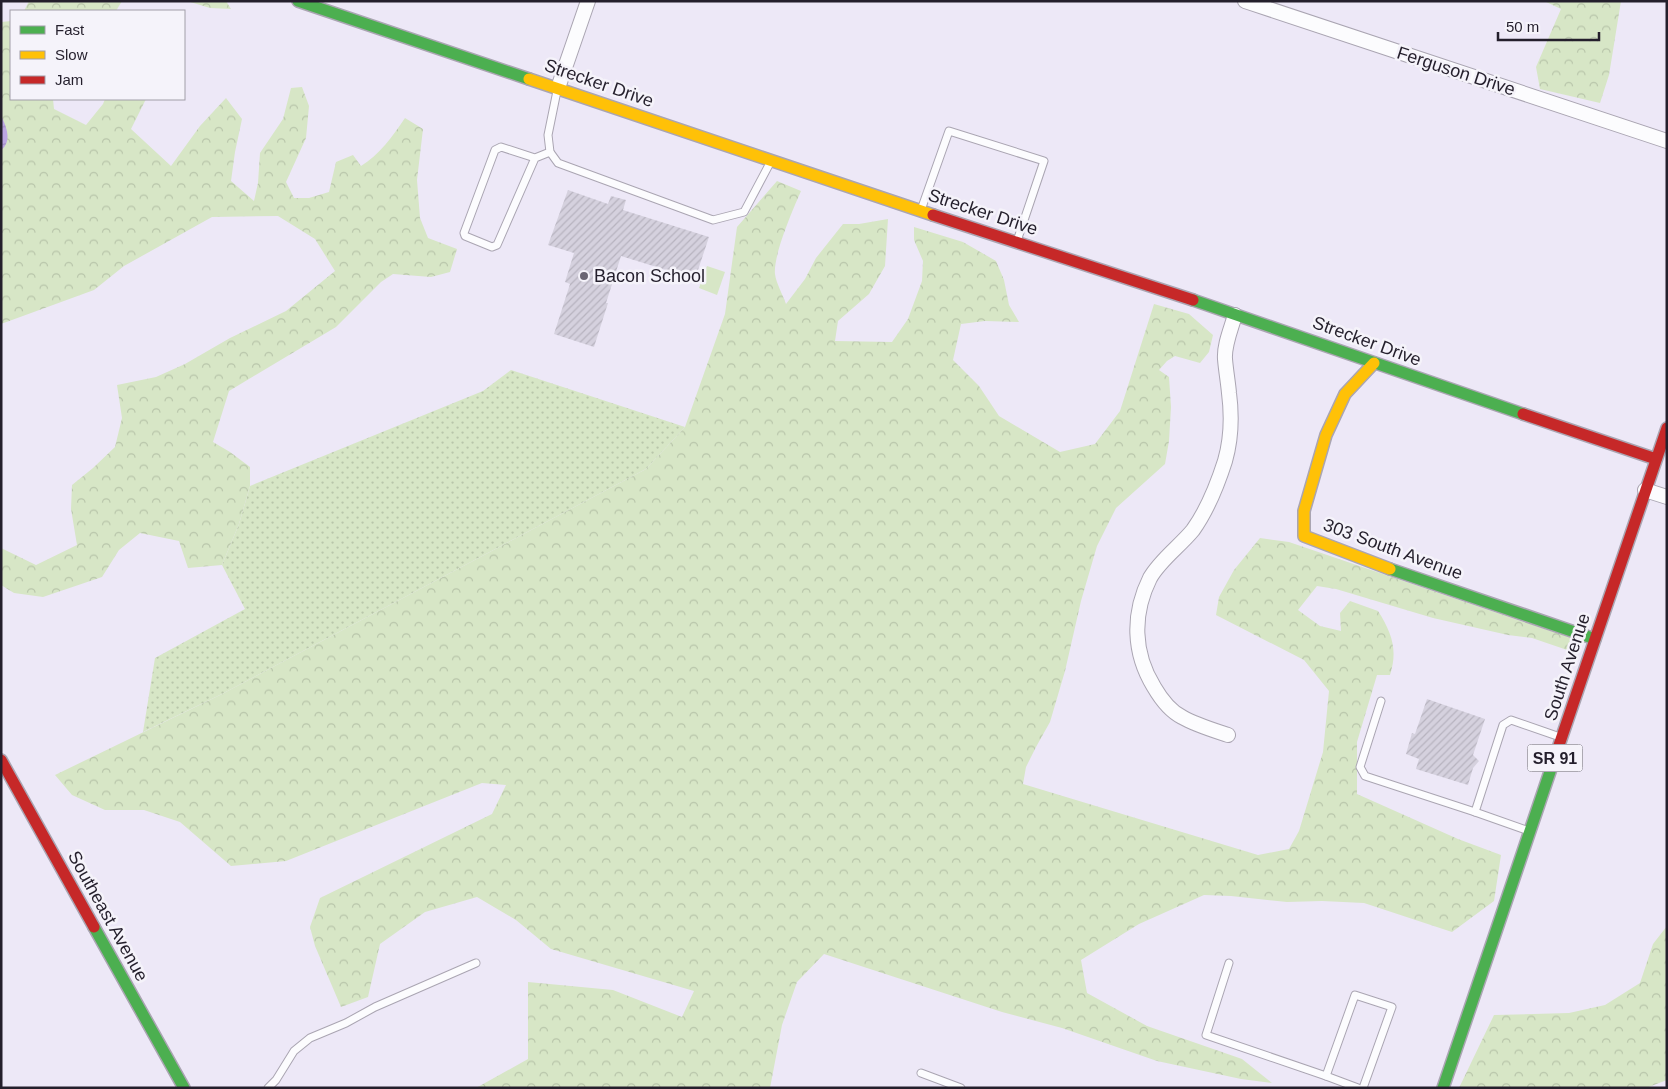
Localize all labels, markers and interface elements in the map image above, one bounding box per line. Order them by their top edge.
legend [10,10,185,100]
scale bar [1498,10,1599,42]
text: 50 m [1506,18,1539,35]
text: Fast [55,21,85,38]
street label: Ferguson Drive [1394,42,1518,100]
text: Slow [55,46,88,63]
street label: Strecker Drive [542,55,656,111]
text: Jam [55,71,83,88]
street label: Strecker Drive [926,185,1040,239]
place label: Bacon School [594,266,705,286]
marker: Bacon School [578,270,590,282]
street label: Strecker Drive [1310,312,1424,370]
street label: 303 South Avenue [1321,514,1465,584]
street label: South Avenue [1540,611,1594,723]
road number: SR 91 [1528,744,1582,771]
street label: Southeast Avenue [64,847,152,985]

